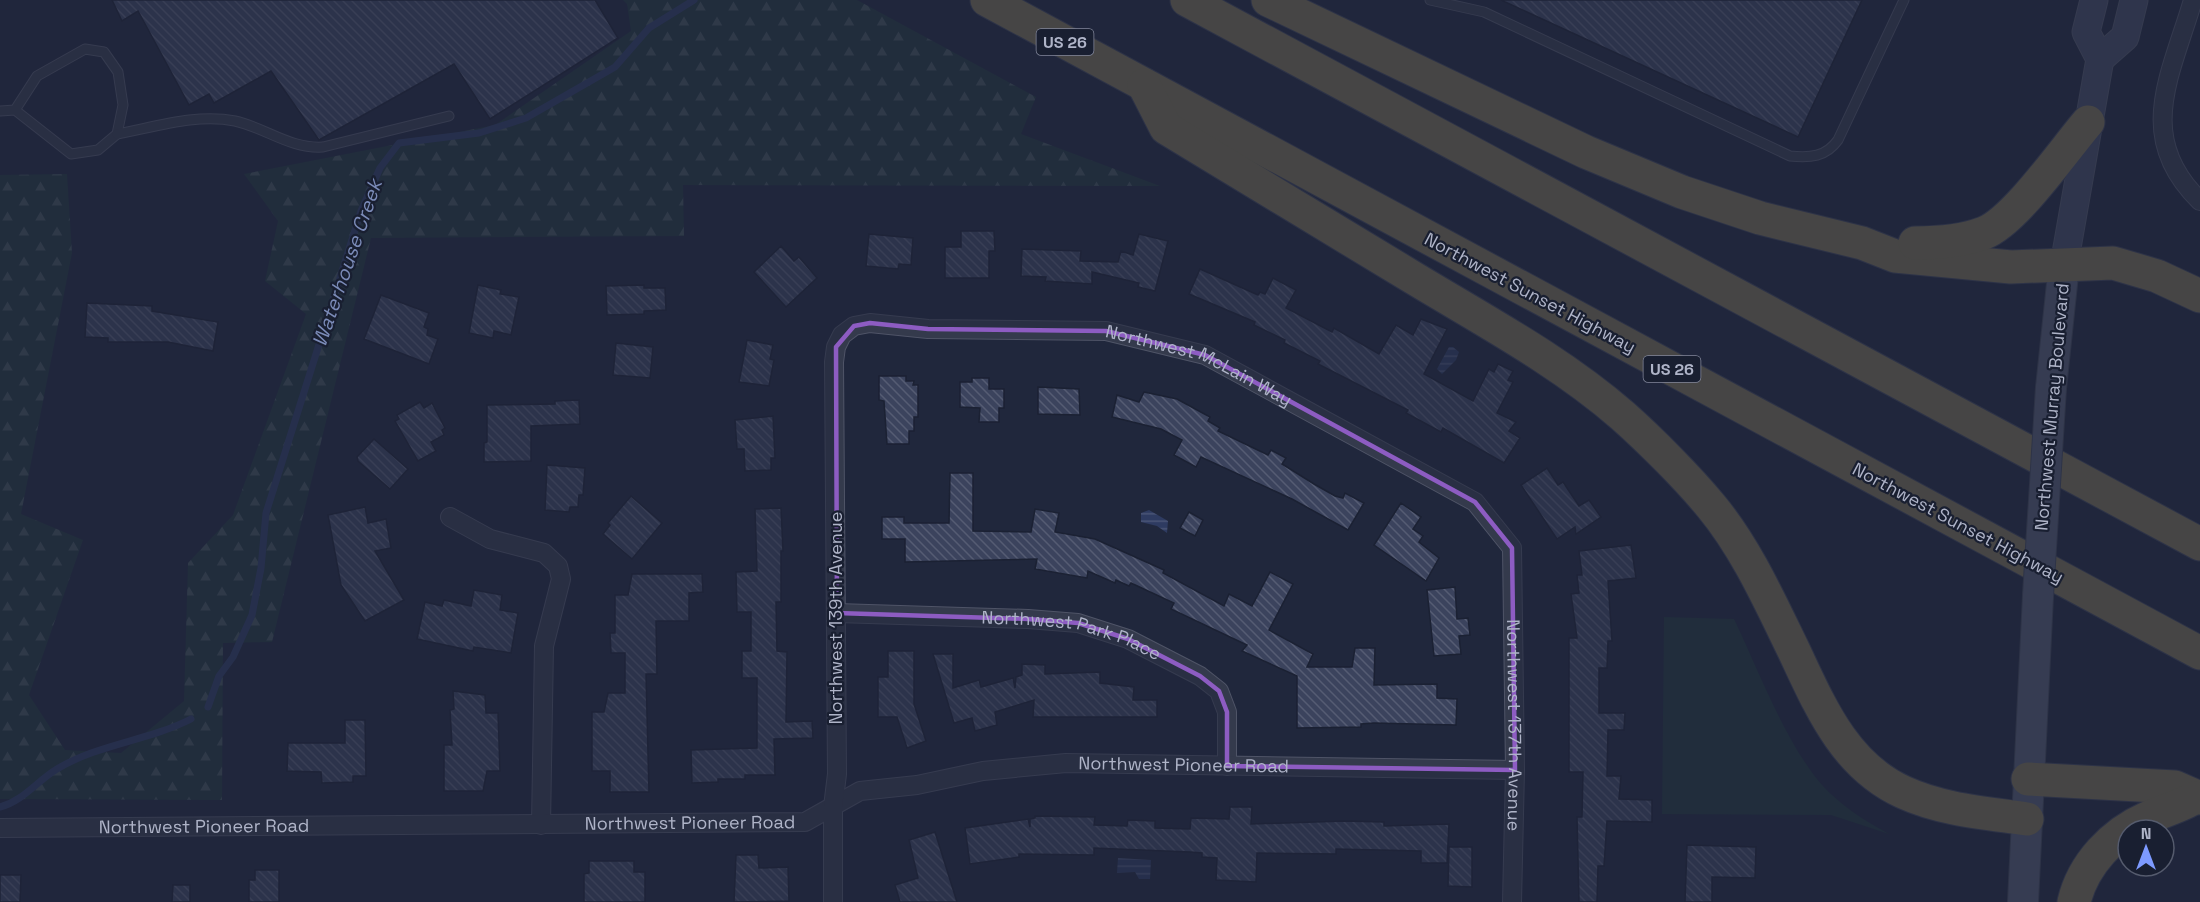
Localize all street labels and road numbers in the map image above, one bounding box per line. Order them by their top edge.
road number: US 26 [1036,29,1094,55]
street label: Northwest Sunset Highway [1421,227,1640,358]
street label: Northwest Murray Boulevard [2029,282,2074,532]
street label: Northwest McLain Way [1103,319,1296,411]
road number: US 26 [1644,356,1700,382]
street label: Northwest Sunset Highway [1849,457,2068,588]
street label: Northwest 139th Avenue [824,512,847,724]
street label: Northwest Park Place [981,606,1165,665]
street label: Northwest 137th Avenue [1502,619,1527,832]
street label: Northwest Pioneer Road [1078,751,1289,777]
street label: Northwest Pioneer Road [585,810,795,835]
street label: Northwest Pioneer Road [99,814,309,838]

